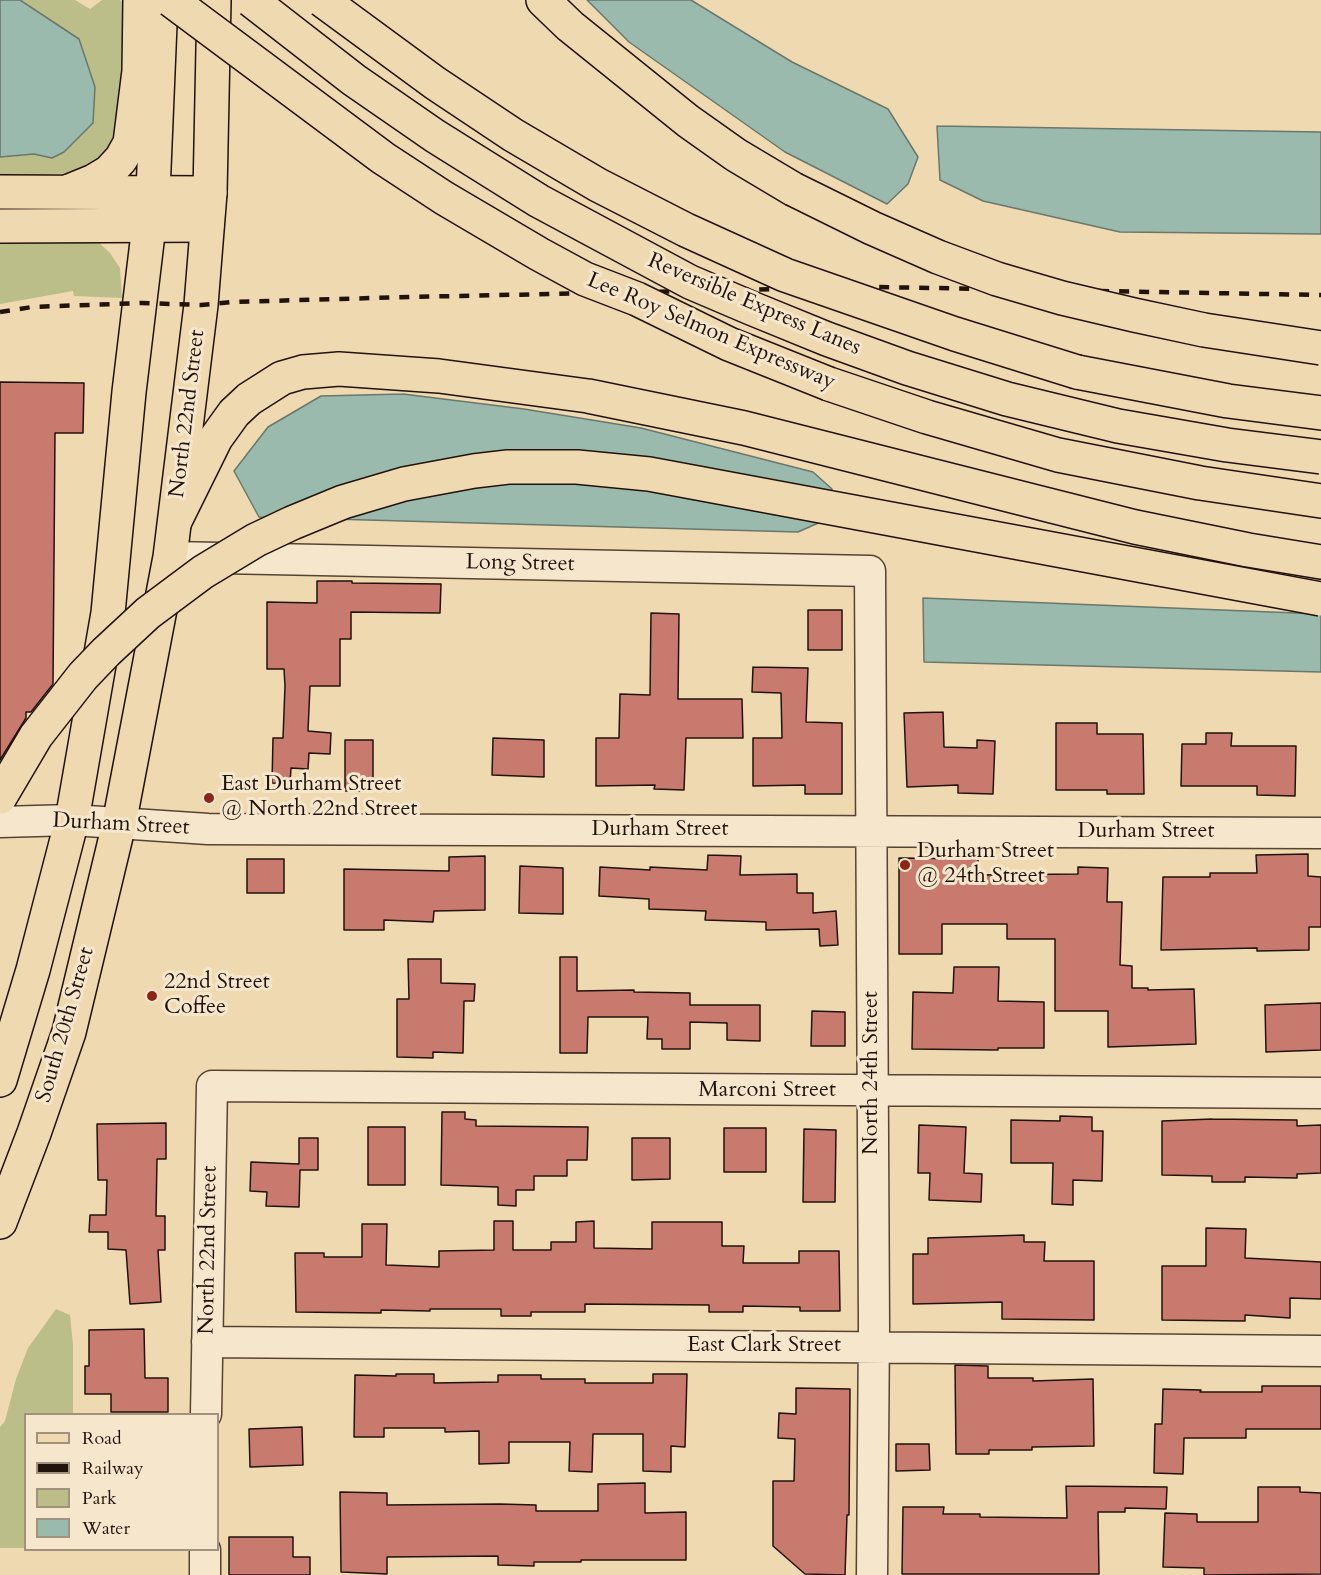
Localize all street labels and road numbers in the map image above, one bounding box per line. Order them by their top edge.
street label: Reversible Express Lanes [644,248,864,362]
street label: Lee Roy Selmon Expressway [583,268,839,396]
street label: North 22nd Street [165,328,211,500]
street label: Long Street [465,550,575,578]
street label: Durham Street [52,808,190,842]
street label: Durham Street [592,817,728,843]
street label: Durham Street [1078,819,1214,845]
street label: South 20th Street [31,944,101,1106]
street label: North 24th Street [859,991,885,1155]
street label: Marconi Street [698,1078,836,1104]
street label: North 22nd Street [194,1165,224,1335]
street label: East Clark Street [687,1333,841,1359]

